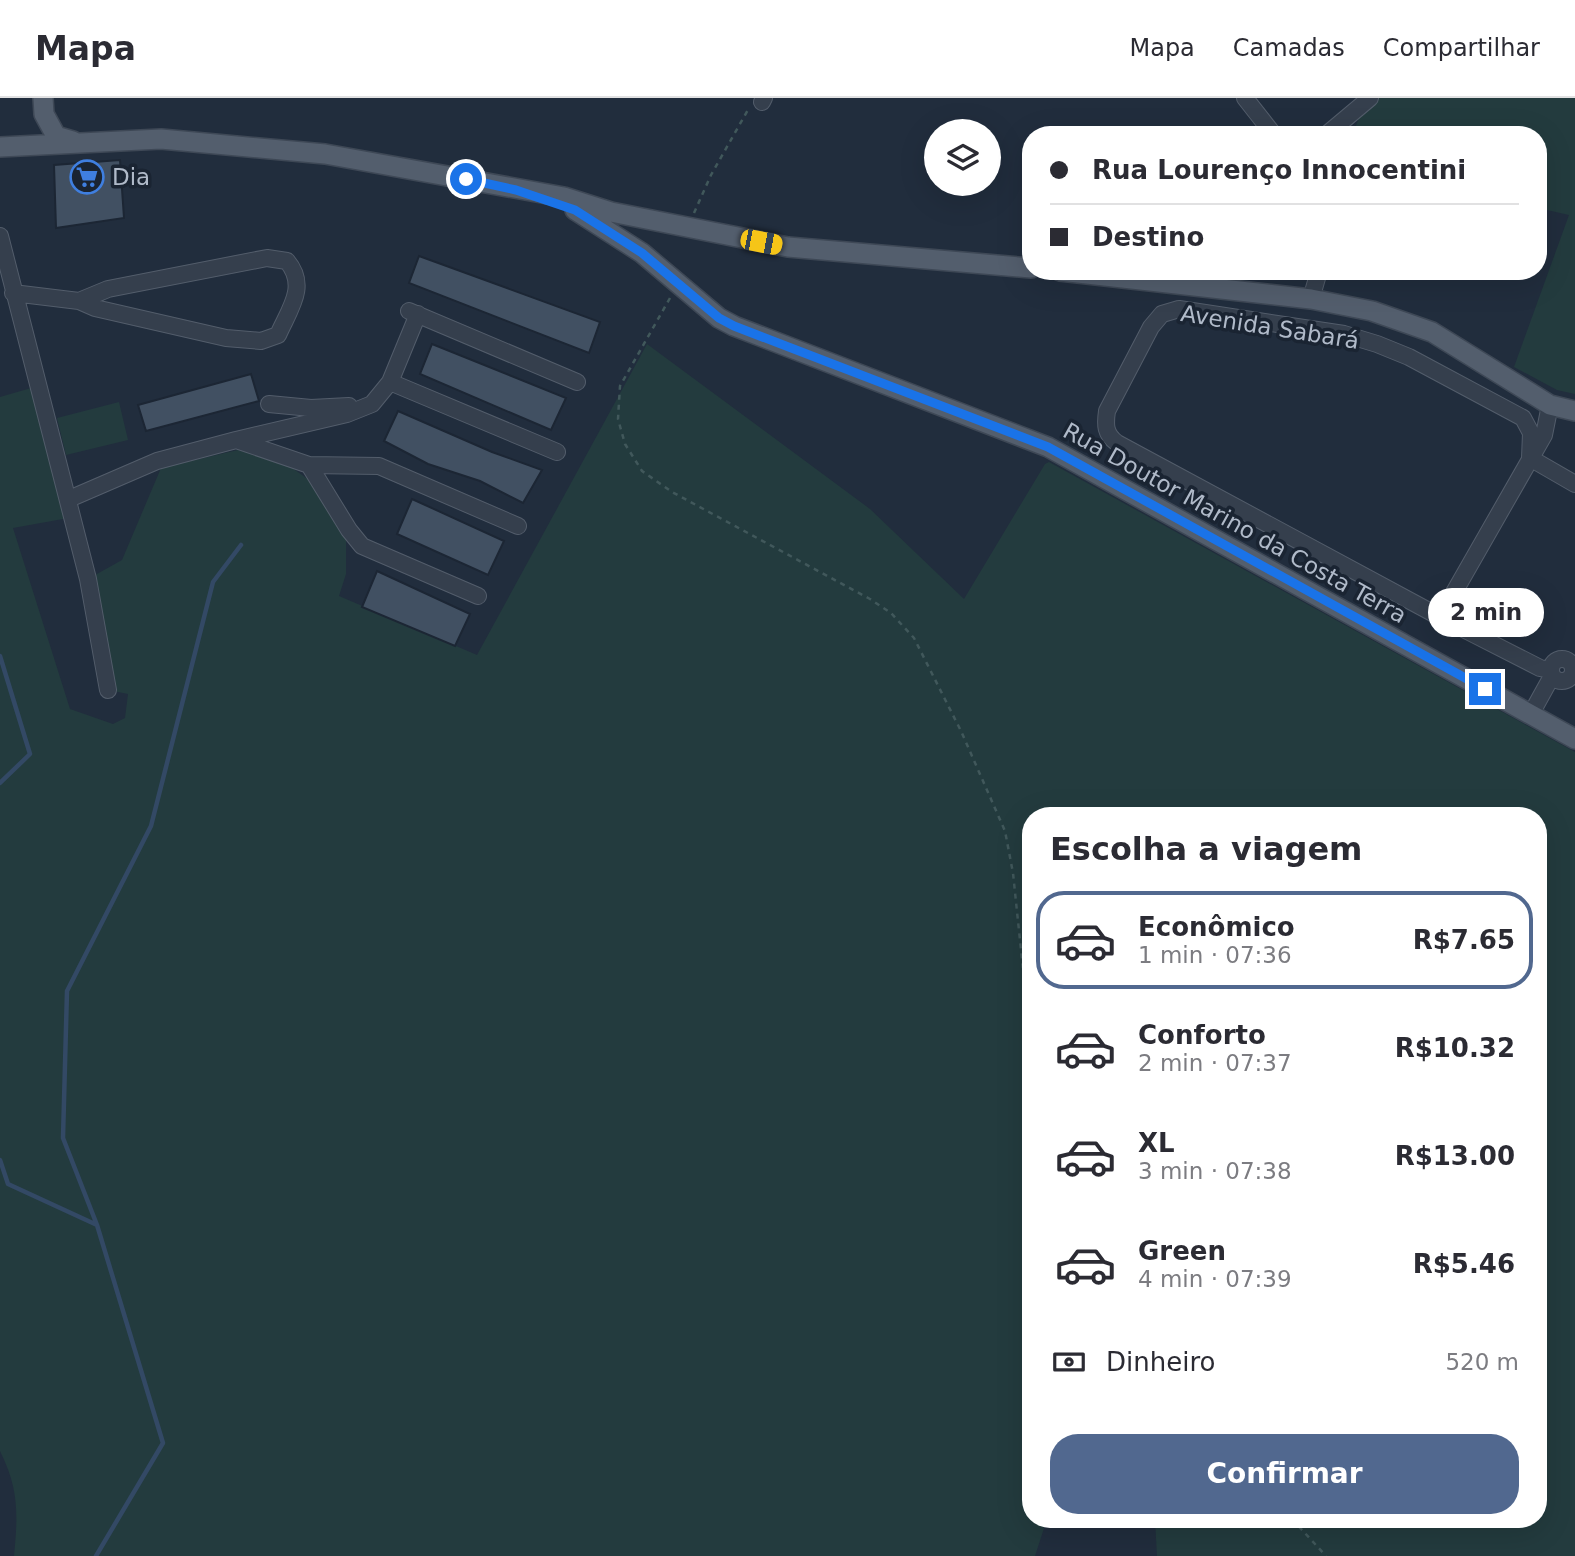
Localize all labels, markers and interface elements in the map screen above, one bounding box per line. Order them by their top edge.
text: Mapa [35,29,136,68]
text: Mapa [1129,34,1195,62]
text: Camadas [1233,34,1345,62]
text: Compartilhar [1383,34,1540,62]
map controls [924,119,1001,196]
button: layers [924,119,1001,196]
text: Rua Lourenço Innocentini [1092,155,1466,185]
supermarket icon: Dia [68,158,106,196]
route start [450,163,482,195]
place label: Dia [112,164,150,190]
text: Destino [1092,222,1204,252]
car [739,228,784,256]
street label: Avenida Sabará [1179,300,1361,354]
street label: Rua Doutor Marino da Costa Terra [1059,417,1411,629]
callout: 2 min [1427,588,1543,636]
text: 2 min [1450,599,1522,625]
route end [1469,673,1501,705]
text: Escolha a viagem [1050,830,1362,868]
icon: car [1054,909,1117,972]
text: Econômico [1138,912,1295,942]
text: R$7.65 [1413,925,1515,955]
text: 1 min · 07:36 [1138,942,1292,968]
icon: car [1054,1017,1117,1080]
text: Conforto [1138,1020,1266,1050]
text: R$10.32 [1395,1033,1515,1063]
text: 2 min · 07:37 [1138,1050,1292,1076]
icon: car [1054,1125,1117,1188]
text: XL [1138,1128,1175,1158]
text: R$13.00 [1395,1141,1515,1171]
text: 3 min · 07:38 [1138,1158,1292,1184]
icon: car [1054,1233,1117,1296]
text: Green [1138,1236,1226,1266]
text: R$5.46 [1413,1249,1515,1279]
text: 4 min · 07:39 [1138,1266,1292,1292]
icon: cash [1050,1343,1088,1381]
text: Dinheiro [1106,1347,1215,1377]
text: 520 m [1445,1349,1519,1375]
button: Confirmar [1050,1434,1519,1514]

